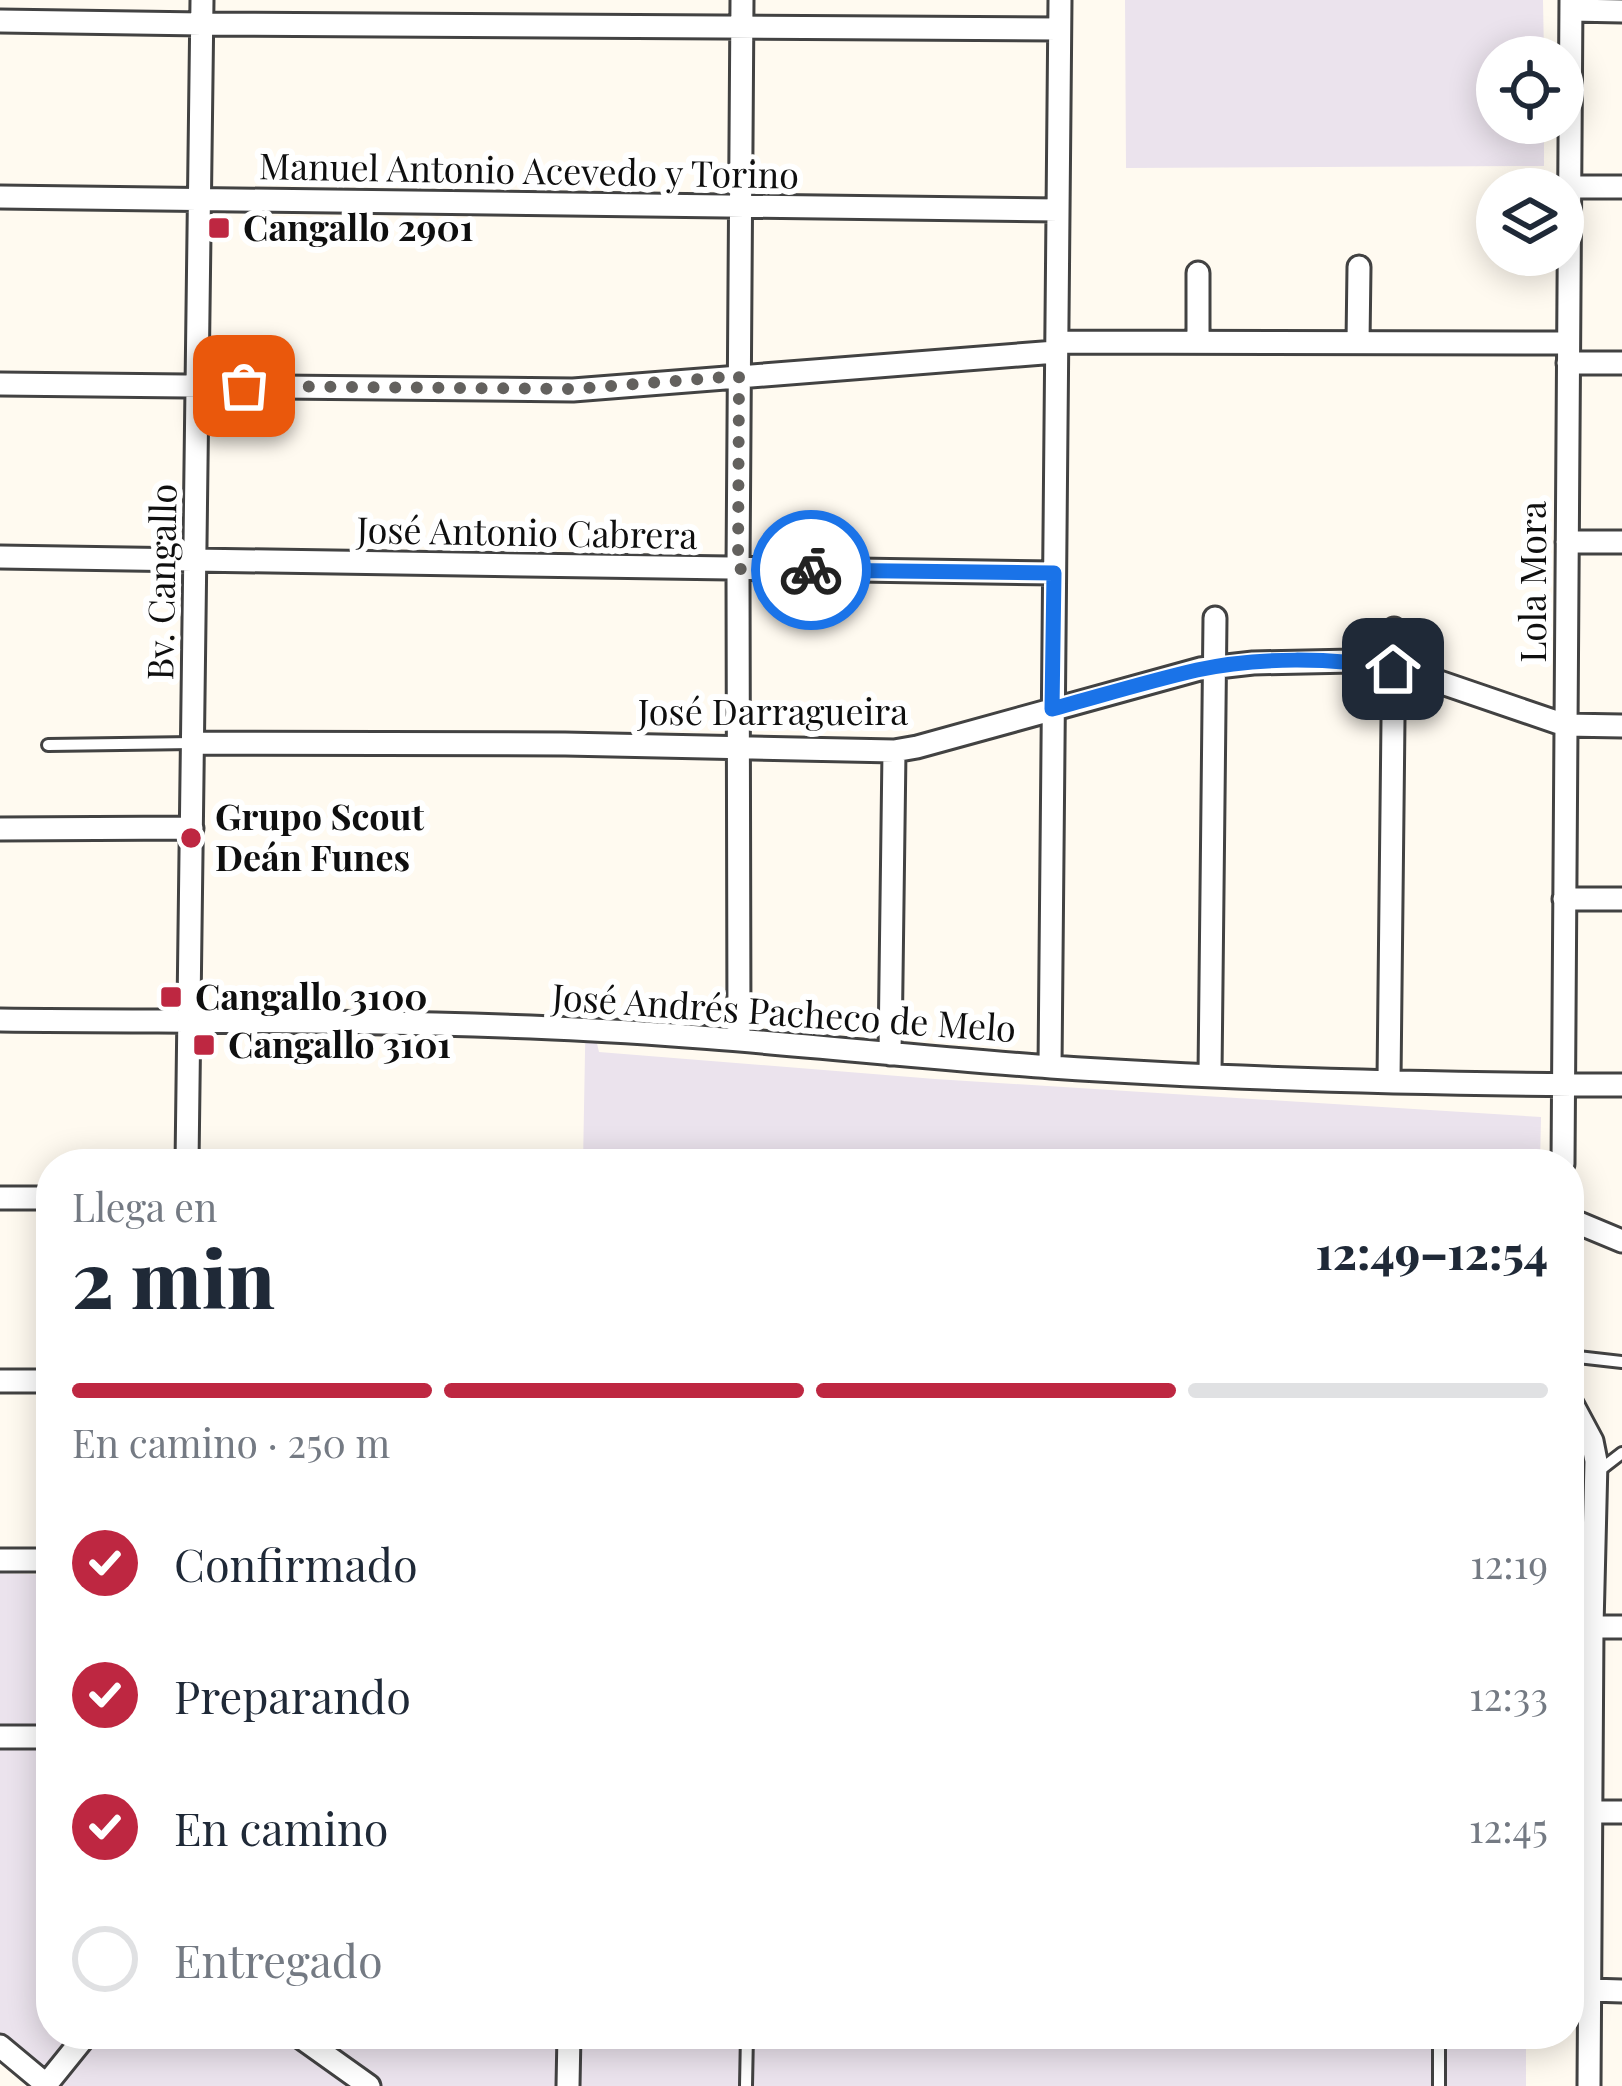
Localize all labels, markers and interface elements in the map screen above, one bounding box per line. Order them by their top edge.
map controls [1476,36,1584,276]
button: locate [1476,36,1584,144]
street label: Manuel Antonio Acevedo y Torino [259,140,799,198]
button: layers [1476,168,1584,276]
place label: Cangallo 2901 [243,202,474,250]
marker: Cangallo 2901 [206,215,232,241]
pin [193,335,295,437]
icon: bag [211,353,277,419]
street label: Bv. Cangallo [134,483,186,681]
street label: Lola Mora [1507,501,1555,663]
street label: José Antonio Cabrera [355,504,698,558]
courier [751,510,871,630]
icon: bike [778,537,844,603]
pin [1342,618,1444,720]
icon: home [1360,636,1426,702]
street label: José Darragueira [637,686,908,734]
place label: Grupo Scout Deán Funes [215,791,424,880]
marker: Grupo Scout Deán Funes [178,825,204,851]
place label: Cangallo 3100 [195,971,428,1019]
street label: José Andrés Pacheco de Melo [550,971,1018,1051]
marker: Cangallo 3100 [158,984,184,1010]
place label: Cangallo 3101 [228,1019,451,1067]
marker: Cangallo 3101 [191,1032,217,1058]
text: Llega en [72,1180,217,1232]
text: 12:49–12:54 [1315,1221,1548,1281]
text: 2 min [72,1225,275,1329]
text: En camino · 250 m [72,1416,390,1468]
icon: check [72,1530,138,1596]
text: Confirmado [174,1533,418,1593]
text: 12:19 [1470,1537,1548,1589]
icon: check [72,1662,138,1728]
text: Preparando [174,1665,411,1725]
text: 12:33 [1469,1669,1548,1721]
icon: check [72,1794,138,1860]
text: En camino [174,1797,388,1857]
text: 12:45 [1469,1801,1548,1853]
text: Entregado [174,1929,383,1989]

